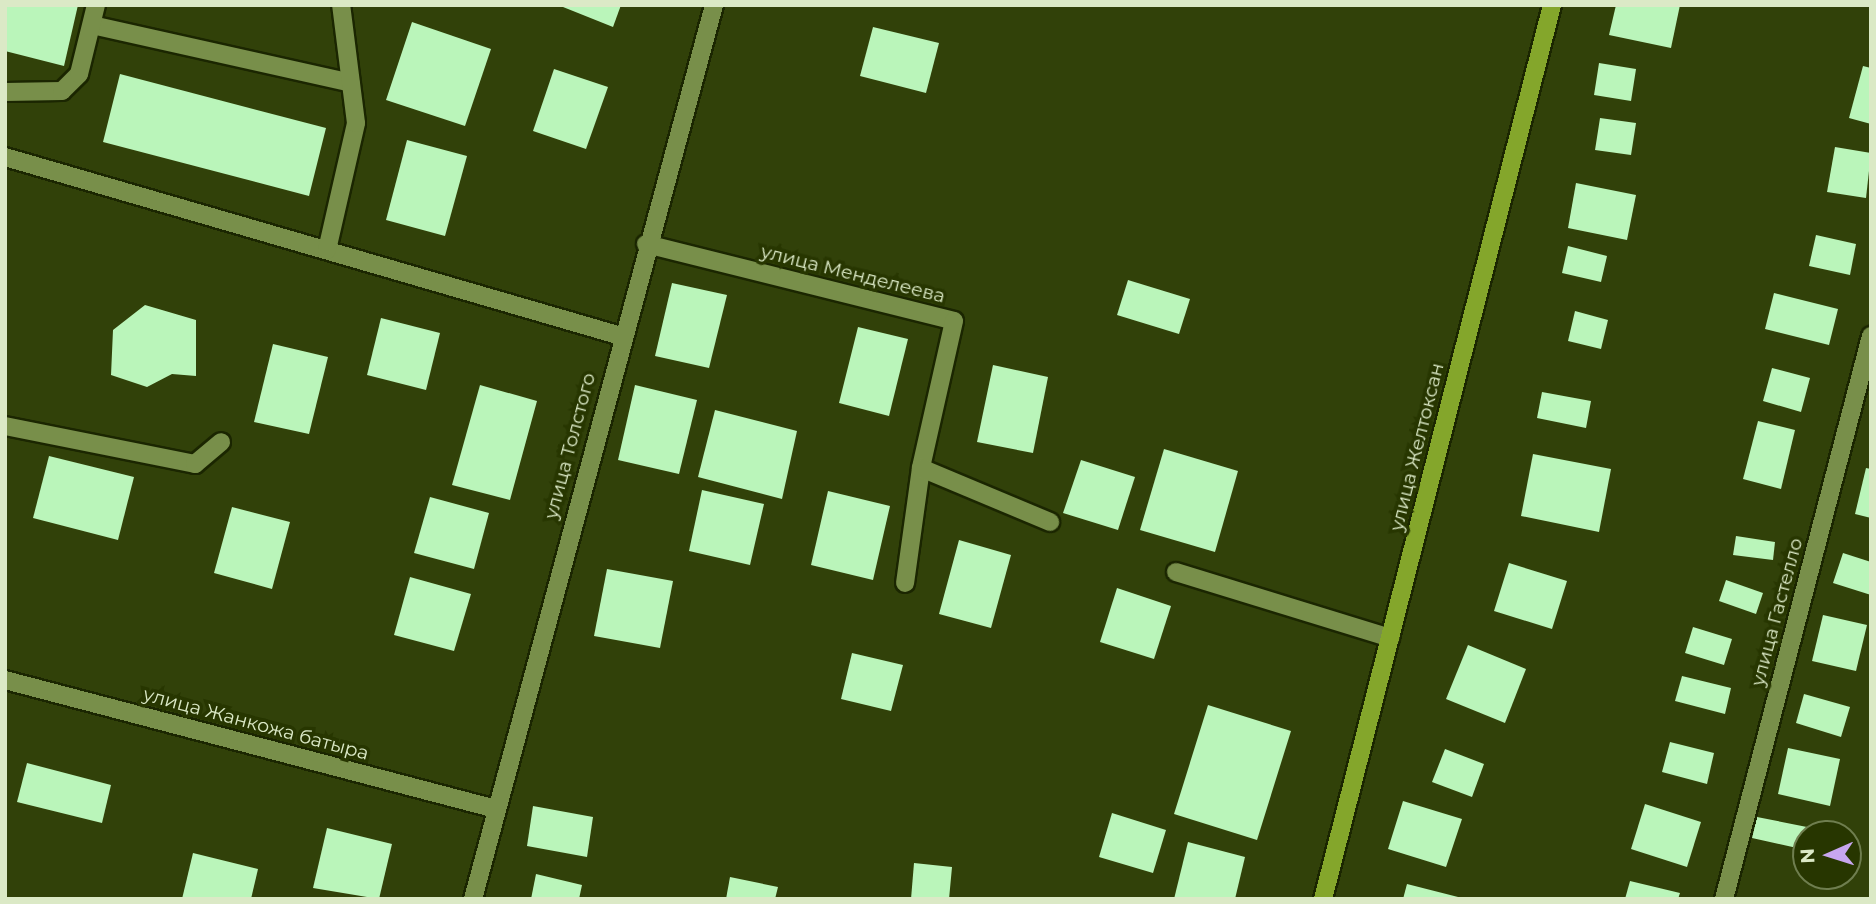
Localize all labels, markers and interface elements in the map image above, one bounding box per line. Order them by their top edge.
street label: улица Менделеева [758,240,948,308]
street label: улица Желтоксан [1385,361,1449,533]
street label: улица Толстого [540,370,600,522]
street label: улица Гастелло [1746,535,1808,689]
street label: улица Жанкожа батыра [141,683,371,765]
north arrow [1792,820,1862,890]
text: N [1796,848,1819,864]

